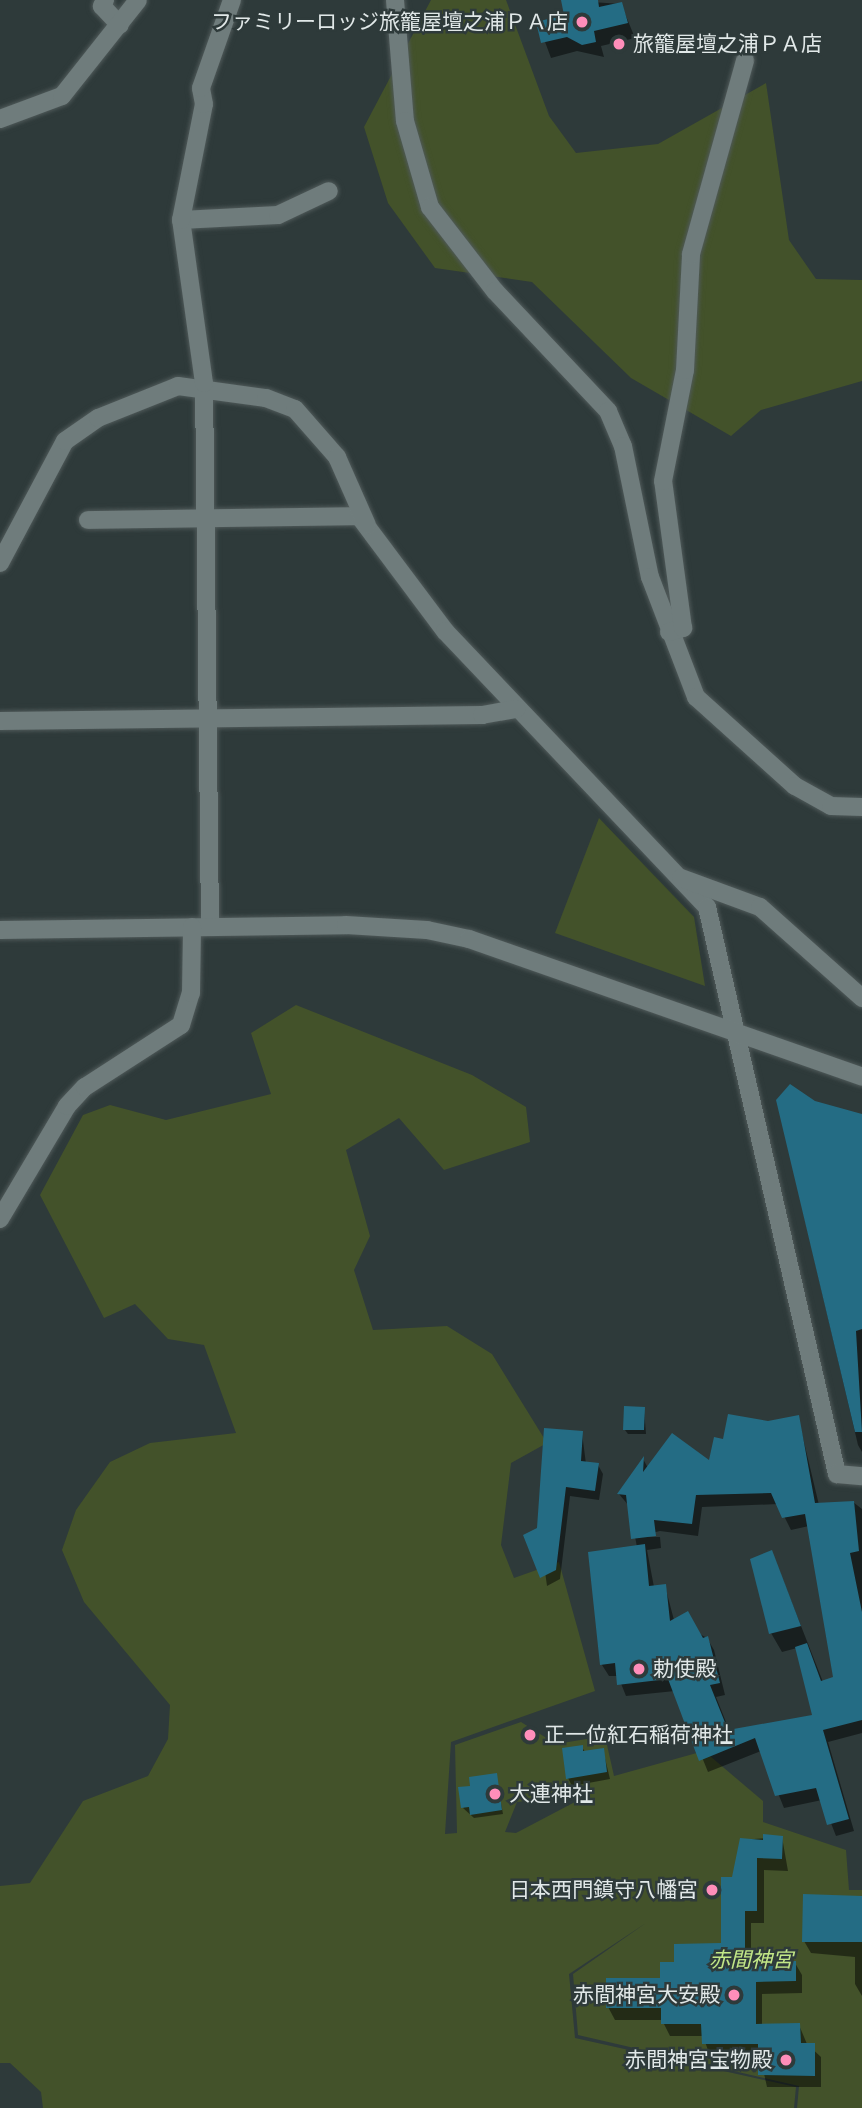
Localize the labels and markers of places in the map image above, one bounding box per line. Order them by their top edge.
place label: ファミリーロッジ旅籠屋壇之浦ＰＡ店 [211,9,568,35]
marker: ファミリーロッジ旅籠屋壇之浦ＰＡ店 [574,14,590,30]
place label: 旅籠屋壇之浦ＰＡ店 [633,31,822,57]
marker: 旅籠屋壇之浦ＰＡ店 [611,36,627,52]
place label: 勅使殿 [653,1656,716,1682]
marker: 勅使殿 [631,1661,647,1677]
place label: 正一位紅石稲荷神社 [544,1722,733,1748]
marker: 正一位紅石稲荷神社 [522,1727,538,1743]
place label: 大連神社 [509,1781,593,1807]
marker: 大連神社 [487,1786,503,1802]
place label: 日本西門鎮守八幡宮 [509,1877,698,1903]
marker: 日本西門鎮守八幡宮 [704,1882,720,1898]
place label: 赤間神宮大安殿 [573,1982,720,2008]
marker: 赤間神宮大安殿 [726,1987,742,2003]
place label: 赤間神宮宝物殿 [625,2047,772,2073]
marker: 赤間神宮宝物殿 [778,2052,794,2068]

